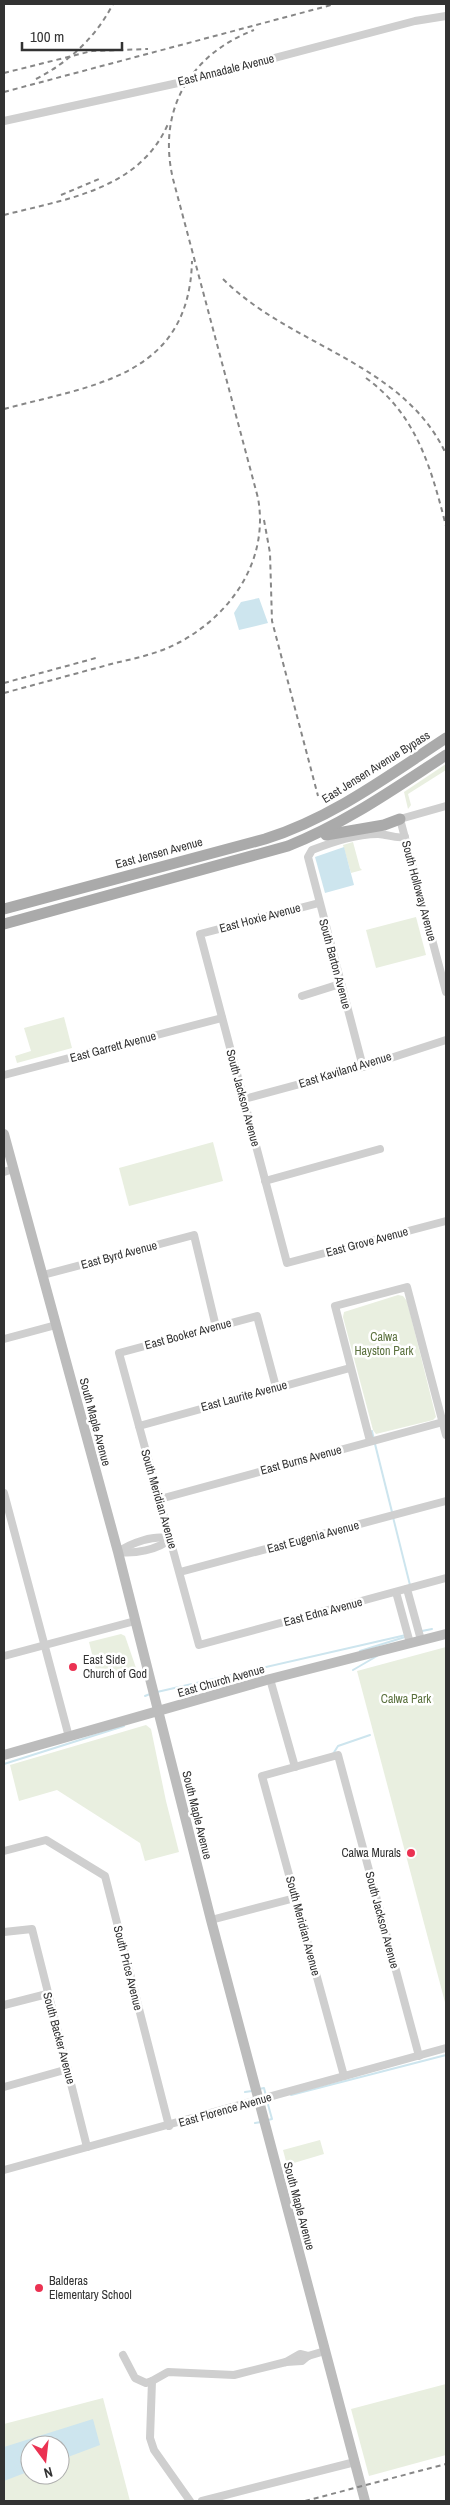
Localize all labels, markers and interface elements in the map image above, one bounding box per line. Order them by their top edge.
scale bar [22,20,122,52]
text: 100 m [30,26,64,47]
street label: East Annadale Avenue [176,50,276,90]
street label: East Jensen Avenue Bypass [319,727,433,807]
street label: East Jensen Avenue [114,834,204,872]
street label: South Holloway Avenue [398,839,440,943]
street label: East Hoxie Avenue [218,899,302,937]
street label: South Barton Avenue [315,917,355,1011]
street label: East Garrett Avenue [68,1028,158,1066]
street label: South Jackson Avenue [222,1048,264,1148]
street label: East Kaviland Avenue [297,1048,393,1092]
street label: East Grove Avenue [324,1223,410,1261]
street label: East Byrd Avenue [79,1237,159,1273]
street label: East Booker Avenue [143,1315,233,1353]
park label: Calwa Hayston Park [354,1329,414,1359]
street label: South Maple Avenue [76,1376,114,1468]
street label: East Laurite Avenue [199,1377,289,1415]
street label: East Burns Avenue [259,1441,343,1479]
street label: South Meridian Avenue [137,1447,181,1551]
street label: East Eugenia Avenue [265,1517,361,1557]
street label: East Edna Avenue [282,1594,364,1630]
place label: East Side Church of God [83,1652,147,1682]
marker: East Side Church of God [67,1661,79,1673]
street label: East Church Avenue [176,1661,266,1701]
park label: Calwa Park [381,1691,431,1707]
street label: South Maple Avenue [178,1769,216,1861]
place label: Calwa Murals [341,1845,401,1861]
marker: Calwa Murals [405,1847,417,1859]
street label: South Jackson Avenue [361,1870,403,1970]
street label: South Meridian Avenue [282,1874,324,1978]
street label: South Price Avenue [110,1924,146,2012]
street label: South Backer Avenue [39,1990,79,2086]
street label: East Florence Avenue [177,2089,273,2131]
street label: South Maple Avenue [280,2160,318,2252]
place label: Balderas Elementary School [49,2273,132,2303]
marker: Balderas Elementary School [33,2282,45,2294]
north arrow [20,2435,70,2485]
text: N [42,2463,55,2482]

